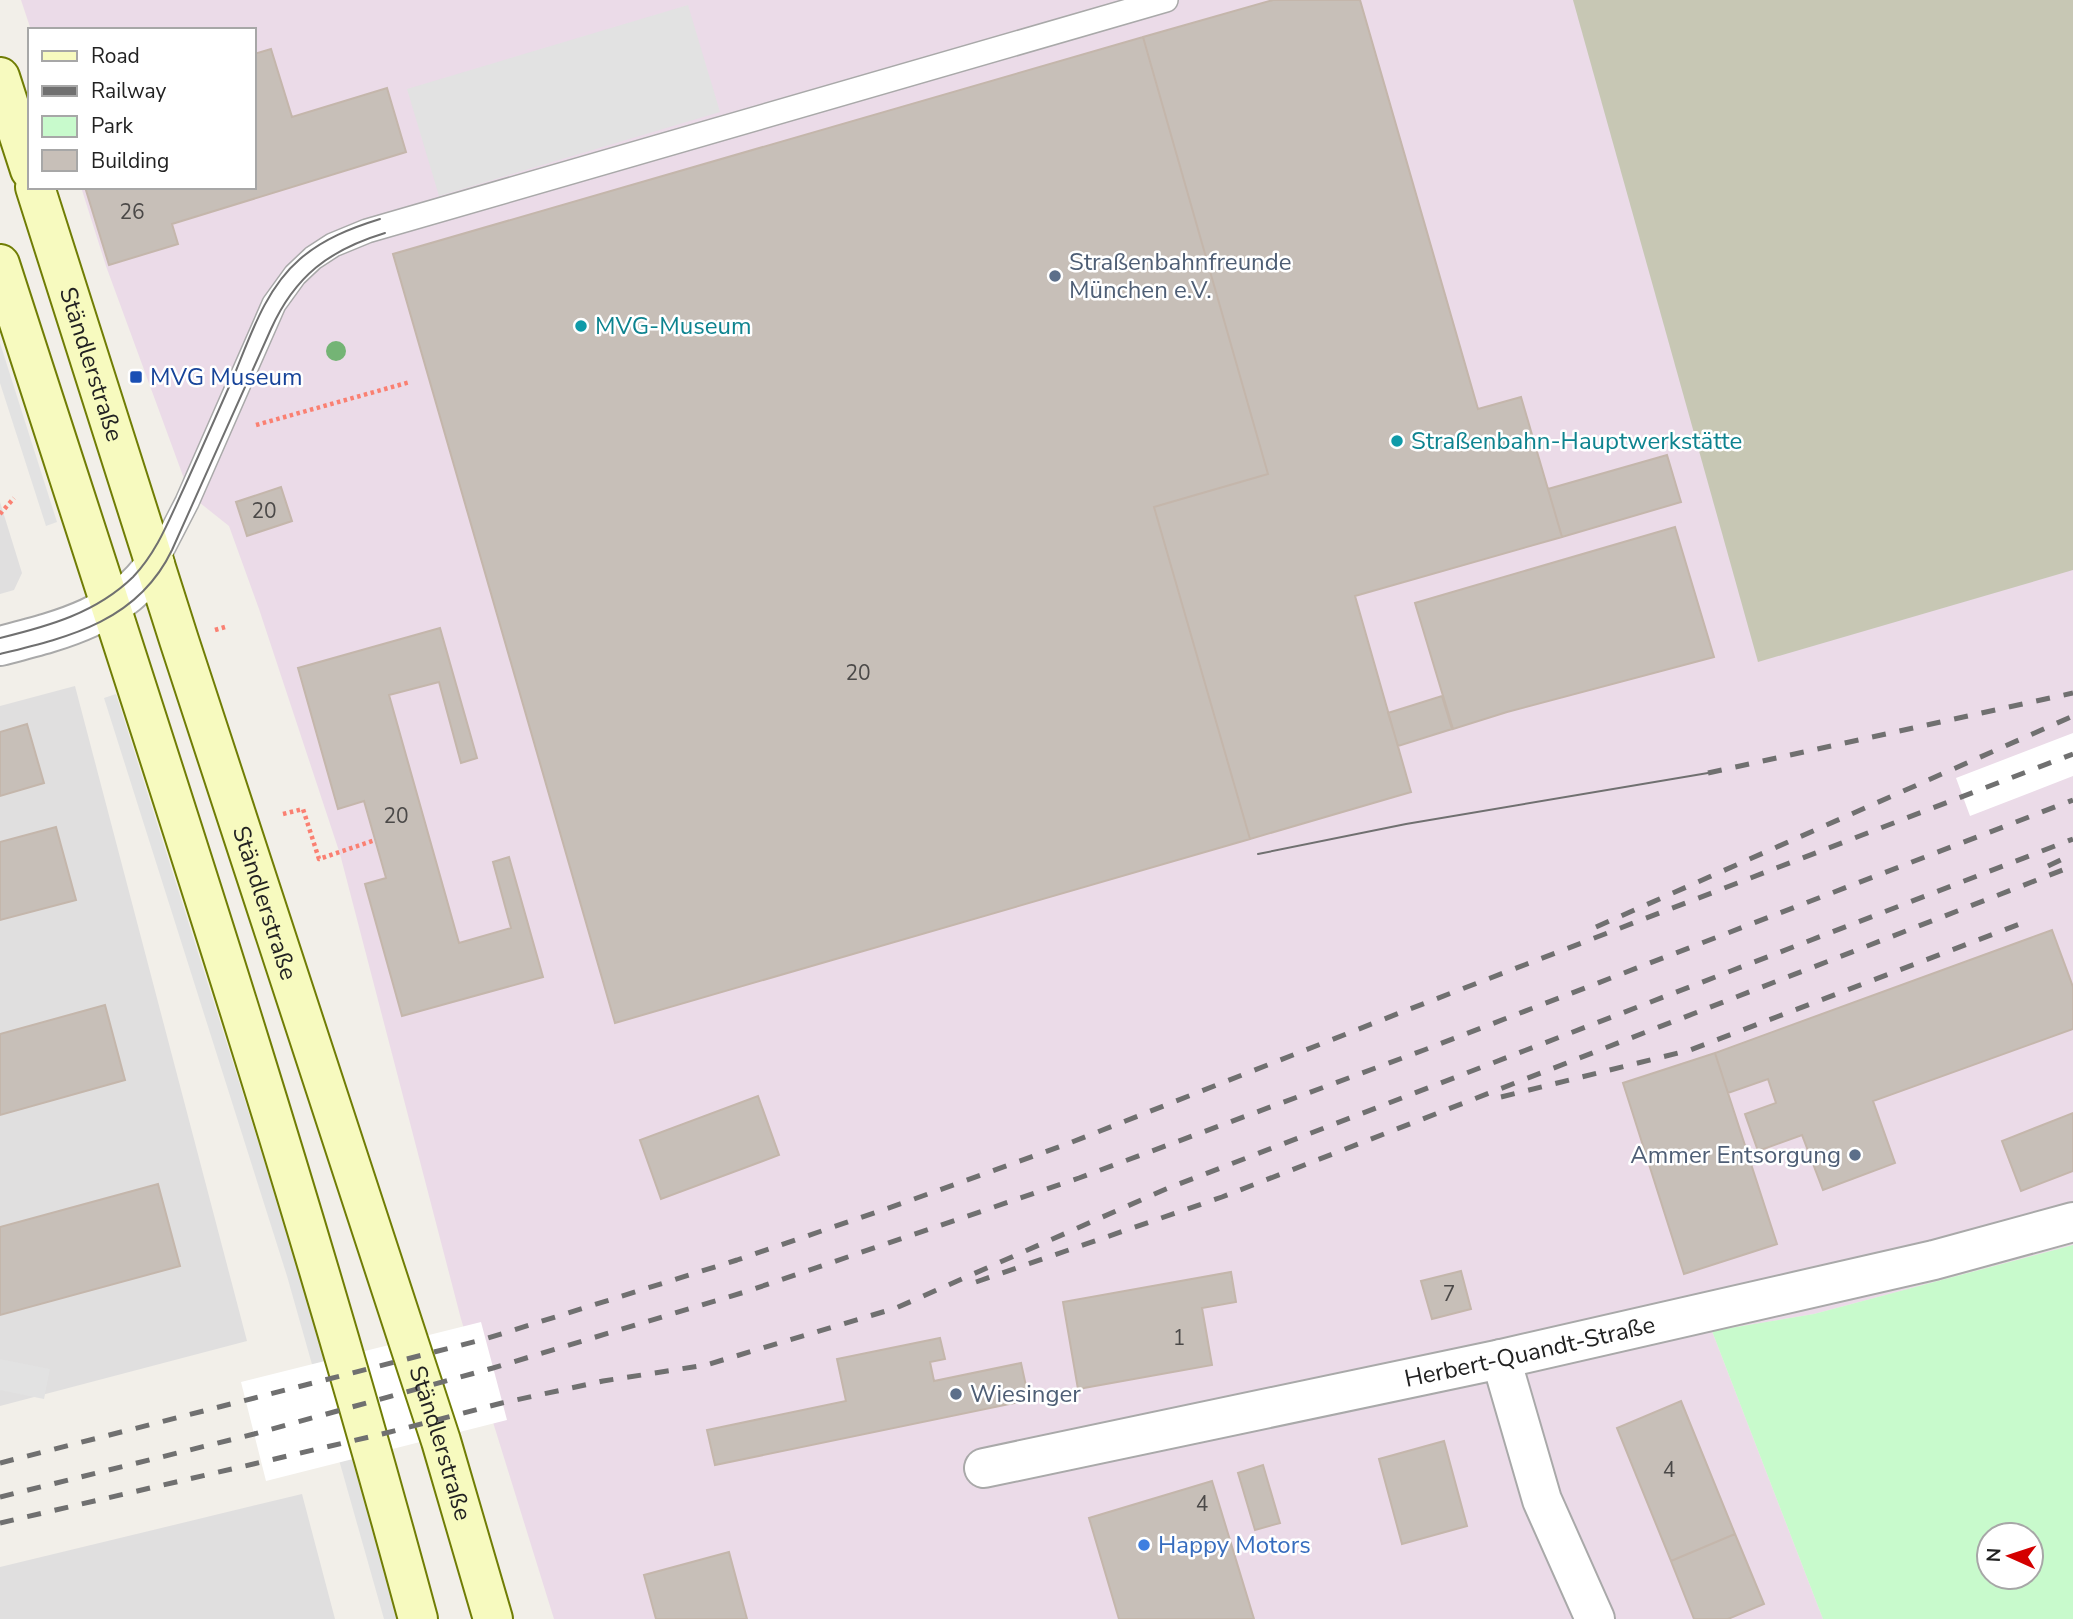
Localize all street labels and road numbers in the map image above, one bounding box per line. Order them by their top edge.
street label: Ständlerstraße [52,283,131,446]
street label: Ständlerstraße [225,822,305,984]
street label: Herbert-Quandt-Straße [1401,1308,1658,1395]
street label: Ständlerstraße [401,1362,479,1524]

